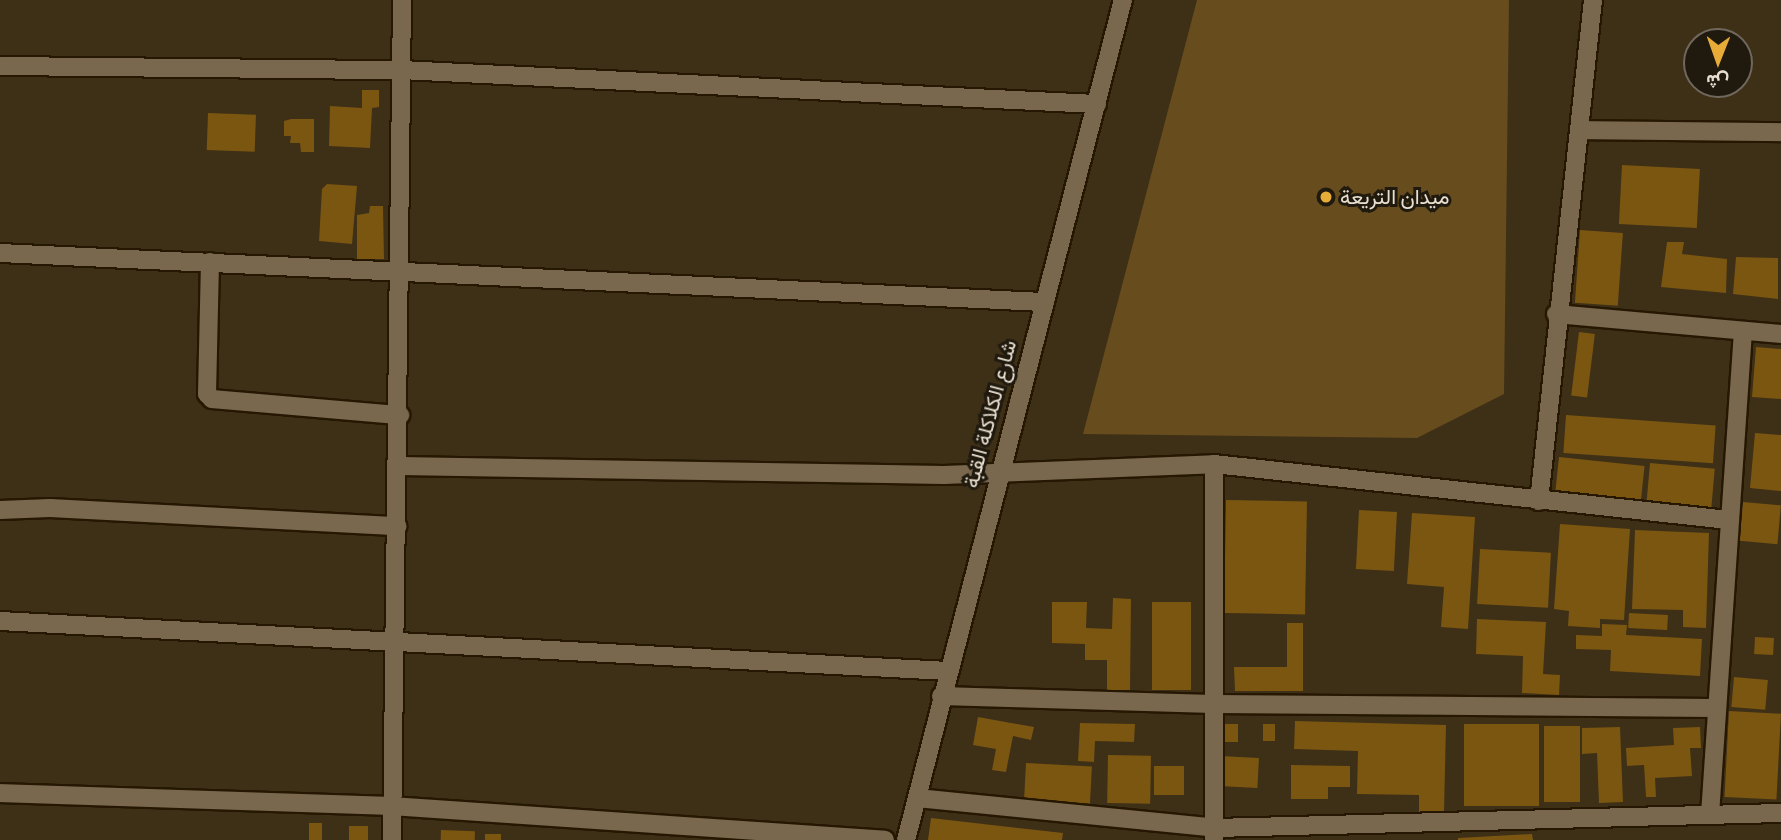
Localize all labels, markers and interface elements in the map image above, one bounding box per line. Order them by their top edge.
north arrow [1683,28,1753,98]
text: ش [1706,70,1729,94]
place label: ميدان التريعة [1340,184,1450,210]
marker: ميدان التريعة [1318,189,1334,205]
street label: شارع الكلاكلة القبة [958,337,1022,491]

